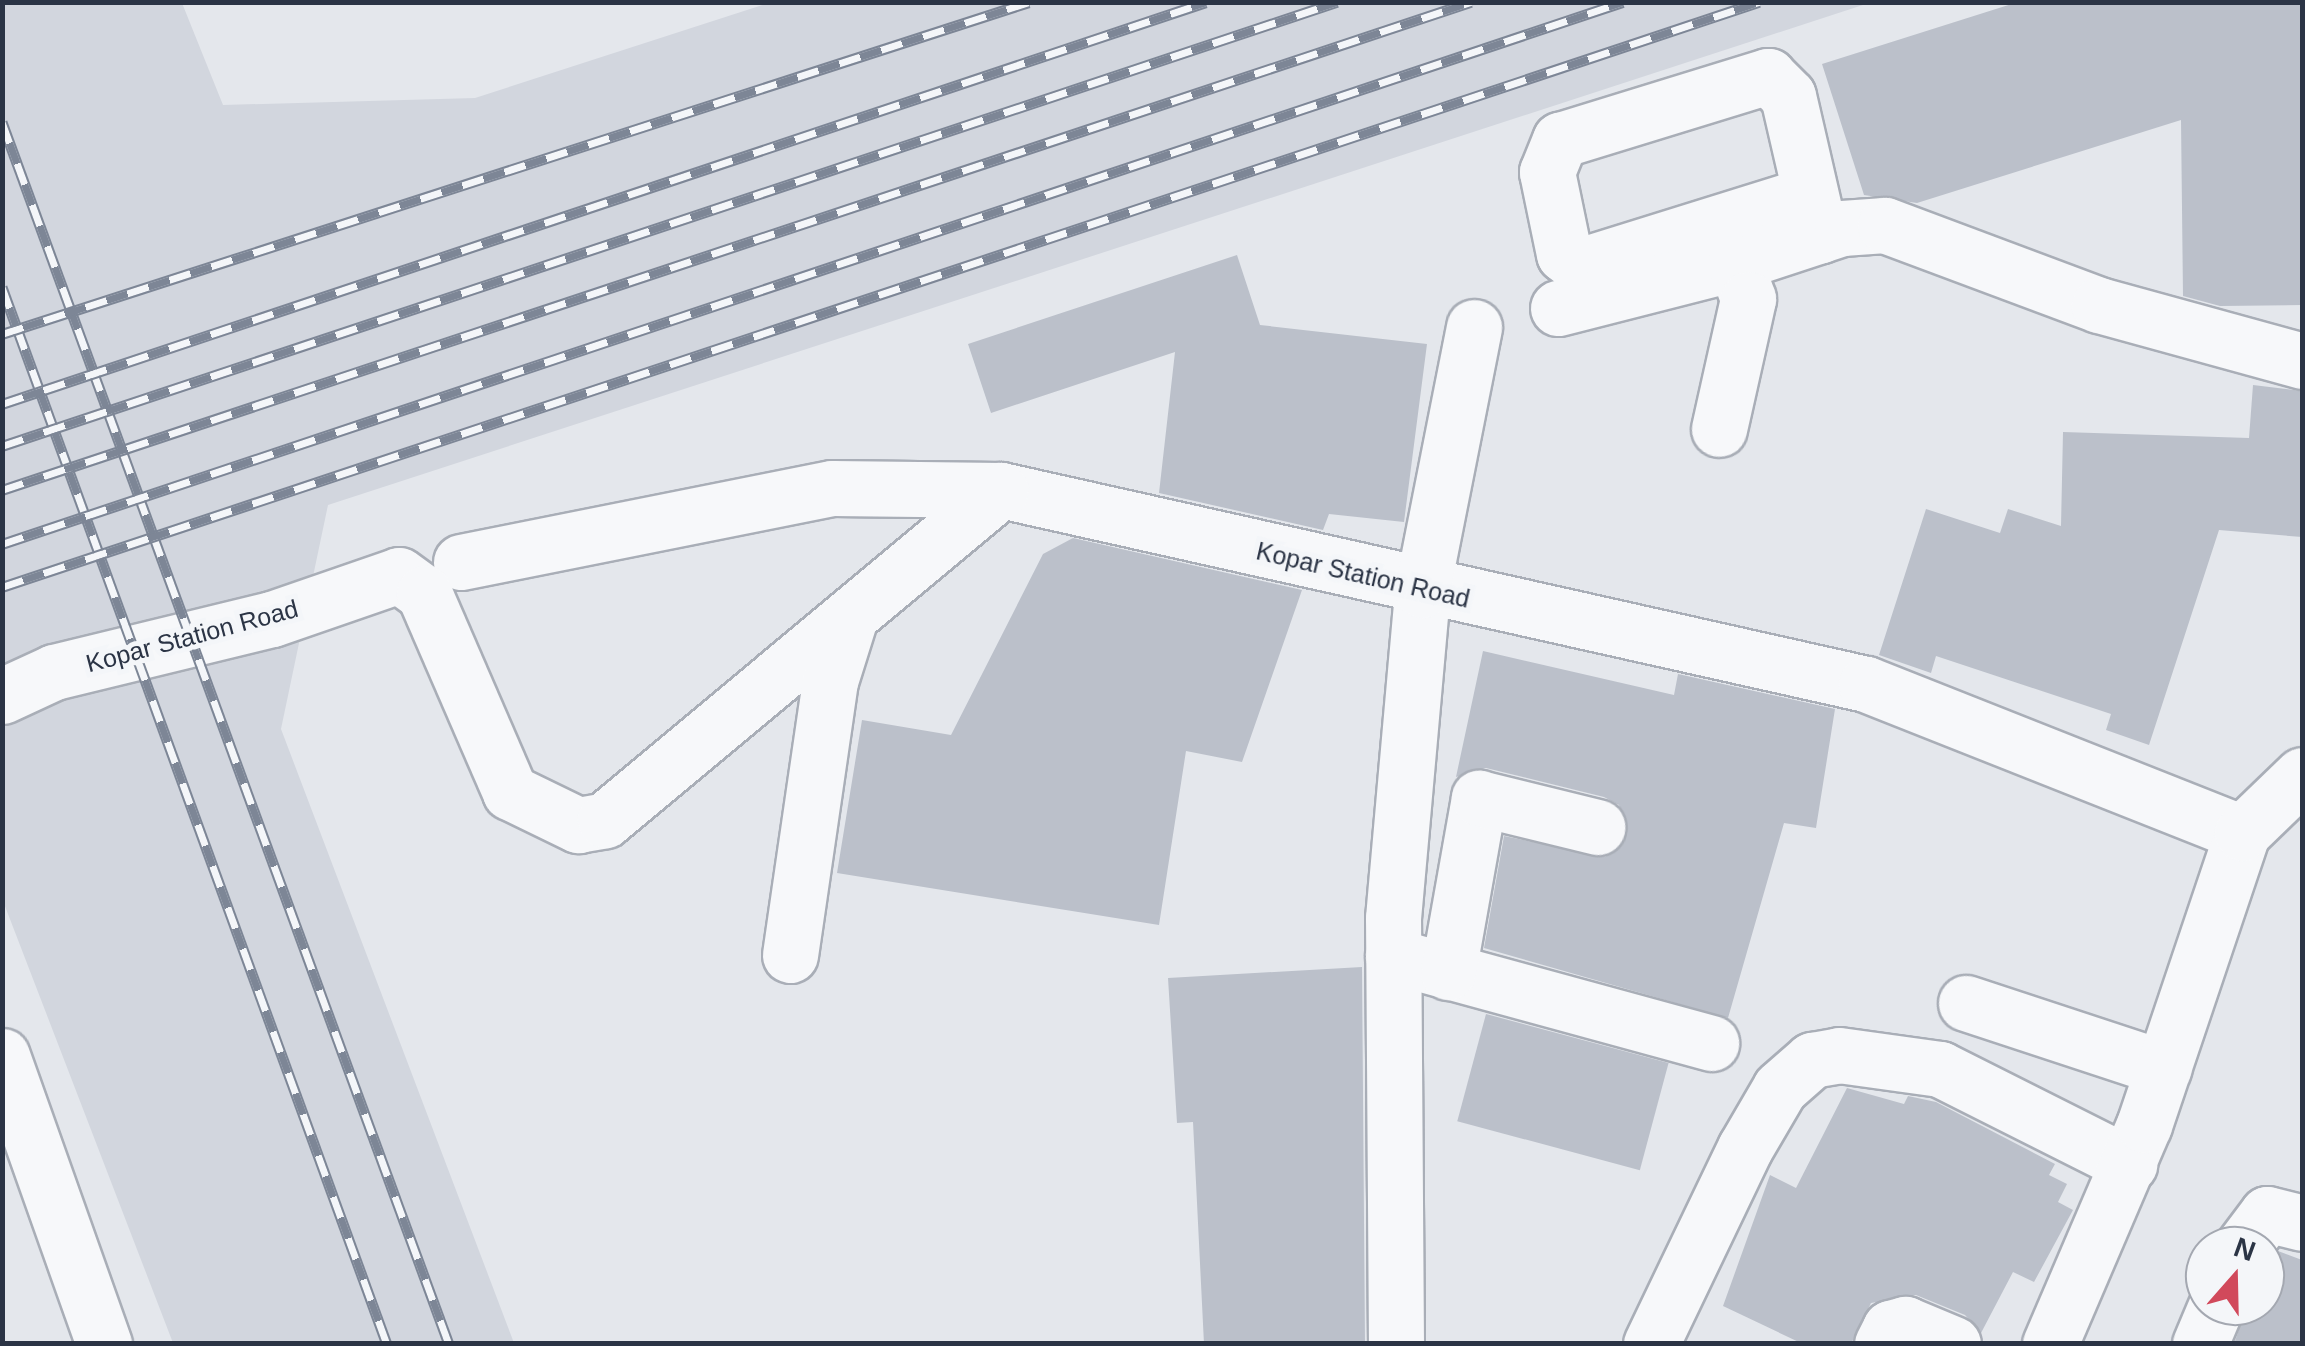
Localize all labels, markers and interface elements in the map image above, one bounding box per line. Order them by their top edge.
street label: Kopar Station Road [1253,536,1473,614]
street label: Kopar Station Road [83,593,301,679]
north arrow [2185,1226,2285,1326]
text: N [2230,1231,2260,1267]

